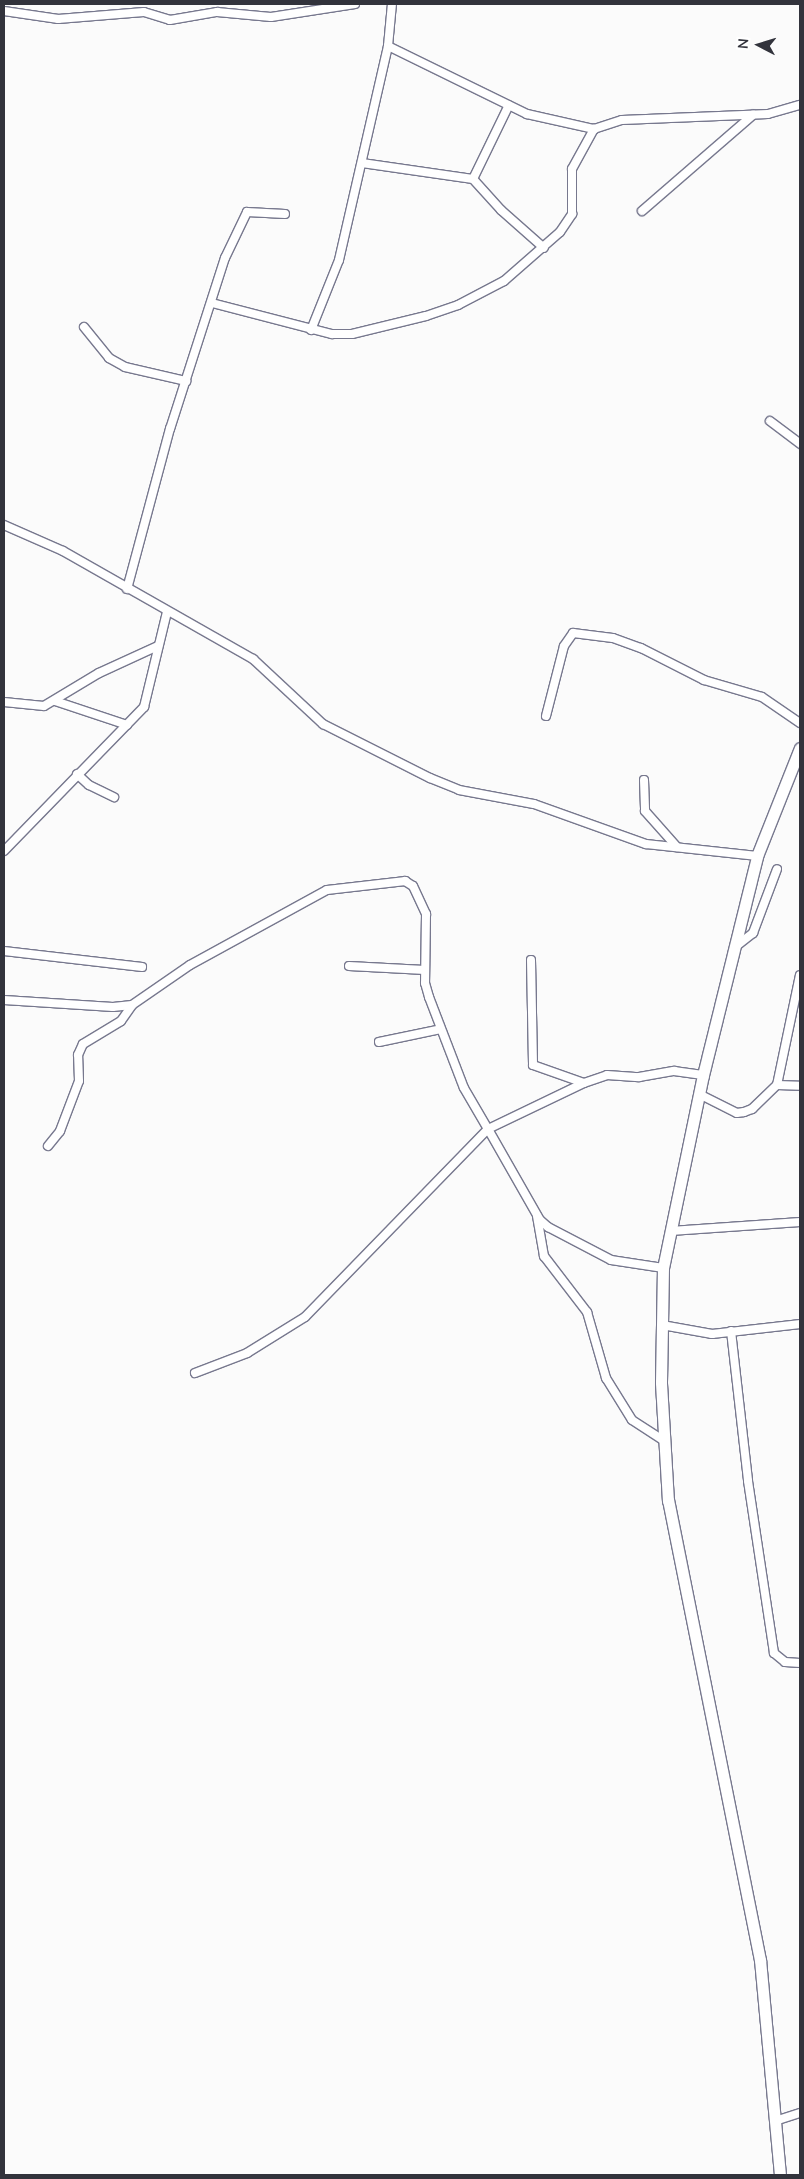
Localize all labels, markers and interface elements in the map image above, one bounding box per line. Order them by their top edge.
north arrow [734,20,784,70]
text: N [734,38,753,50]

